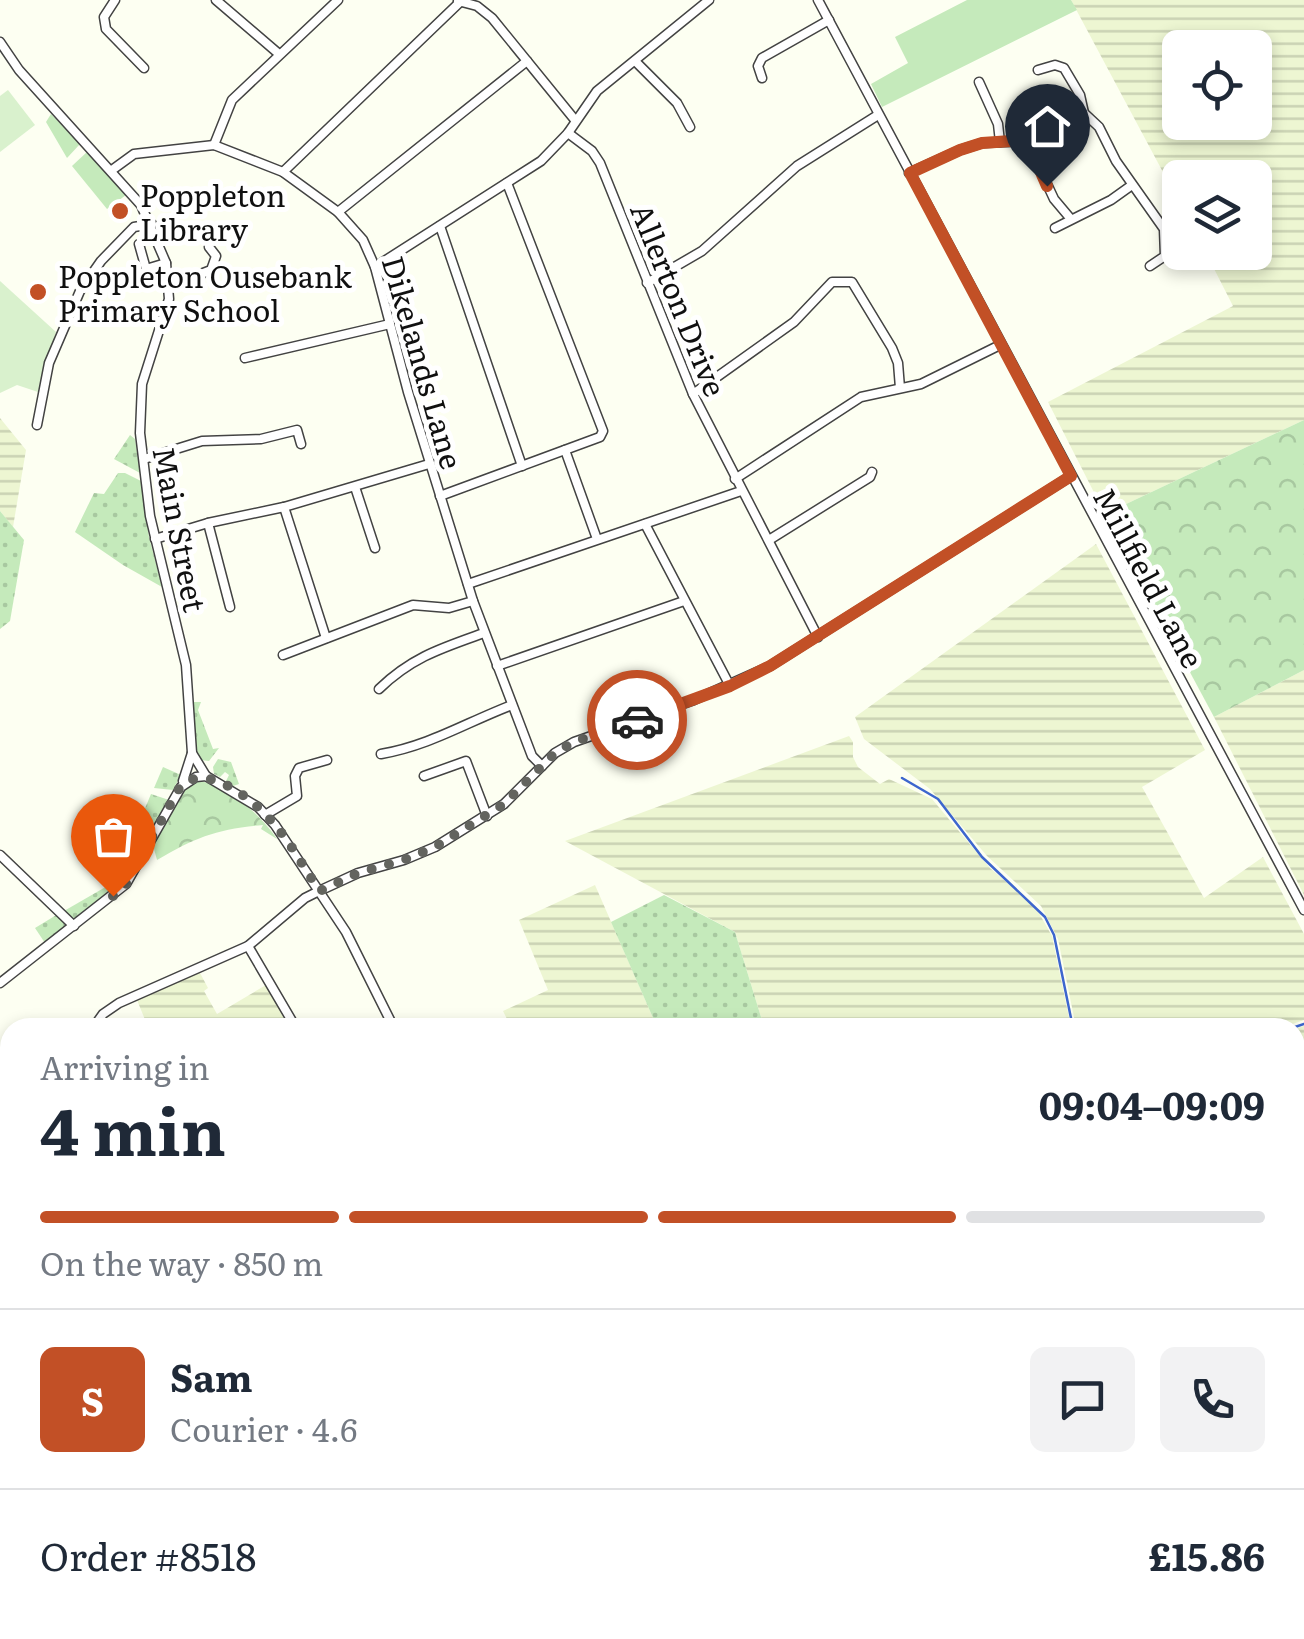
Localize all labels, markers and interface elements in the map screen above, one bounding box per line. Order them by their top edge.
map controls [1162,30,1272,270]
button: locate [1162,30,1272,140]
pin [1005,84,1090,187]
icon: home [1020,99,1075,154]
button: layers [1162,160,1272,270]
place label: Poppleton Library [140,172,286,250]
street label: Allerton Drive [621,196,739,402]
marker: Poppleton Library [109,200,131,222]
street label: Dikelands Lane [373,250,475,474]
place label: Poppleton Ousebank Primary School [58,253,353,331]
marker: Poppleton Ousebank Primary School [27,281,49,303]
street label: Main Street [143,443,219,615]
street label: Millfield Lane [1084,479,1216,675]
courier [587,670,687,770]
icon: car [610,693,665,748]
pin [71,794,156,897]
icon: bag [86,809,141,864]
text: Arriving in [40,1042,210,1090]
text: 09:04–09:09 [1039,1075,1265,1132]
text: 4 min [40,1079,226,1176]
text: On the way · 850 m [40,1238,323,1286]
text: Sam [170,1347,253,1404]
button: chat [1030,1347,1135,1452]
button: phone [1160,1347,1265,1452]
text: S [81,1371,104,1428]
text: Courier · 4.6 [170,1404,357,1452]
text: Order #8518 [40,1526,257,1583]
text: £15.86 [1149,1526,1265,1583]

